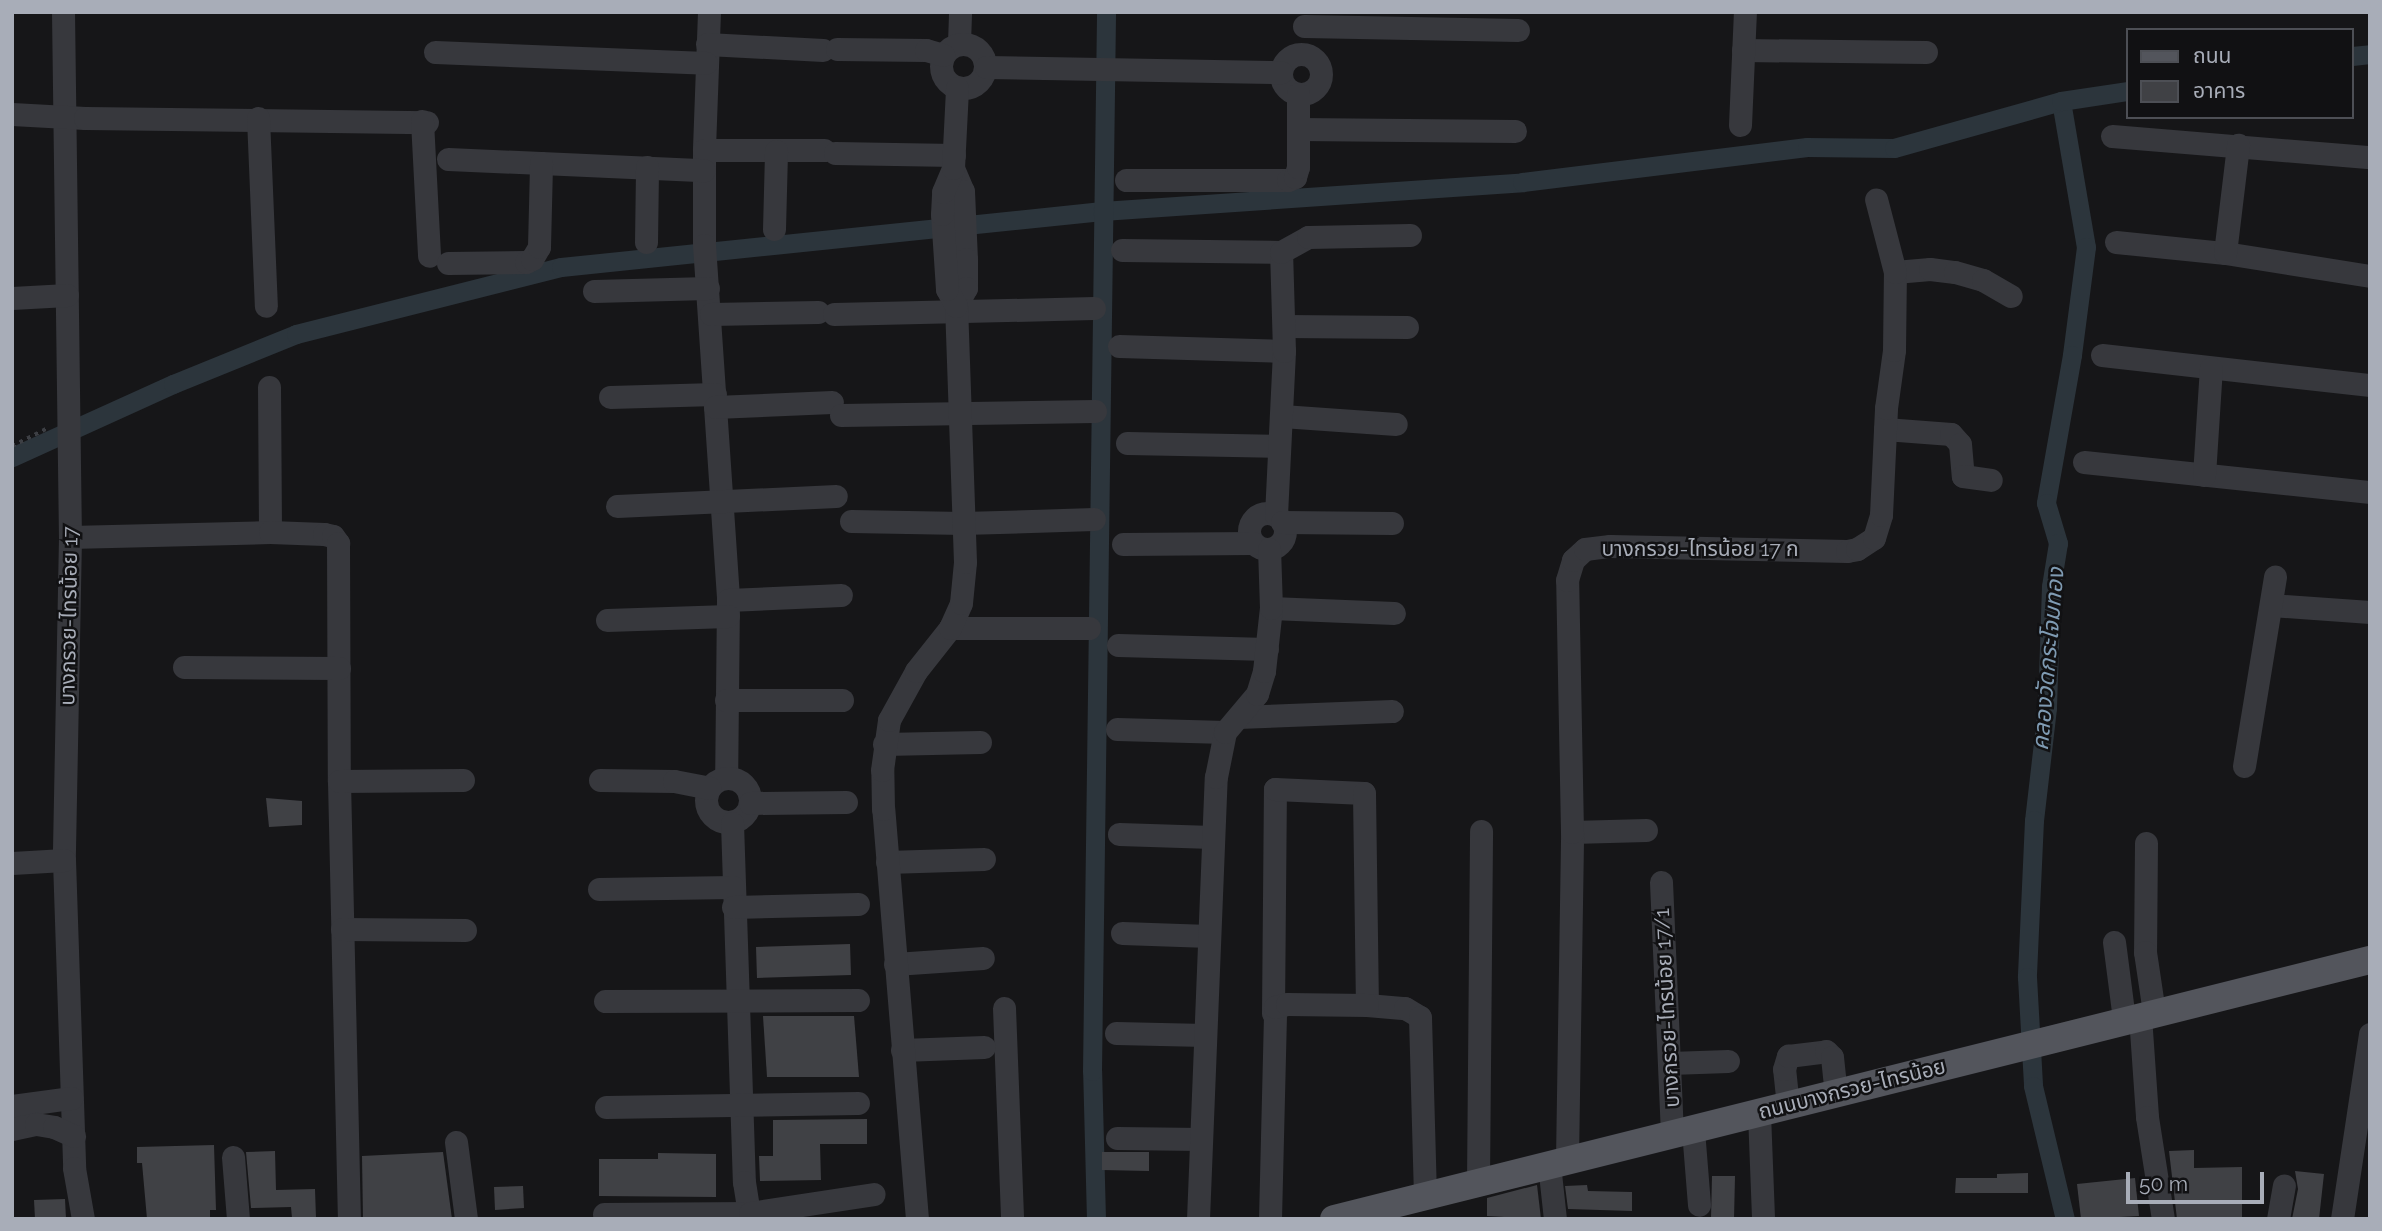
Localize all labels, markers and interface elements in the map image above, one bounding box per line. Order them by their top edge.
legend [2126,28,2354,119]
text: ถนน [2193,43,2231,68]
text: อาคาร [2193,78,2245,103]
street label: บางกรวย-ไทรน้อย 17 [55,526,83,706]
street label: บางกรวย-ไทรน้อย 17 ก [1601,536,1799,562]
water label: คลองวัดกระโจมทอง [2026,566,2070,752]
street label: บางกรวย-ไทรน้อย 17/1 [1649,908,1685,1108]
street label: ถนนบางกรวย-ไทรน้อย [1756,1054,1948,1124]
scale bar [2130,1158,2268,1202]
text: 50 m [2139,1171,2188,1196]

